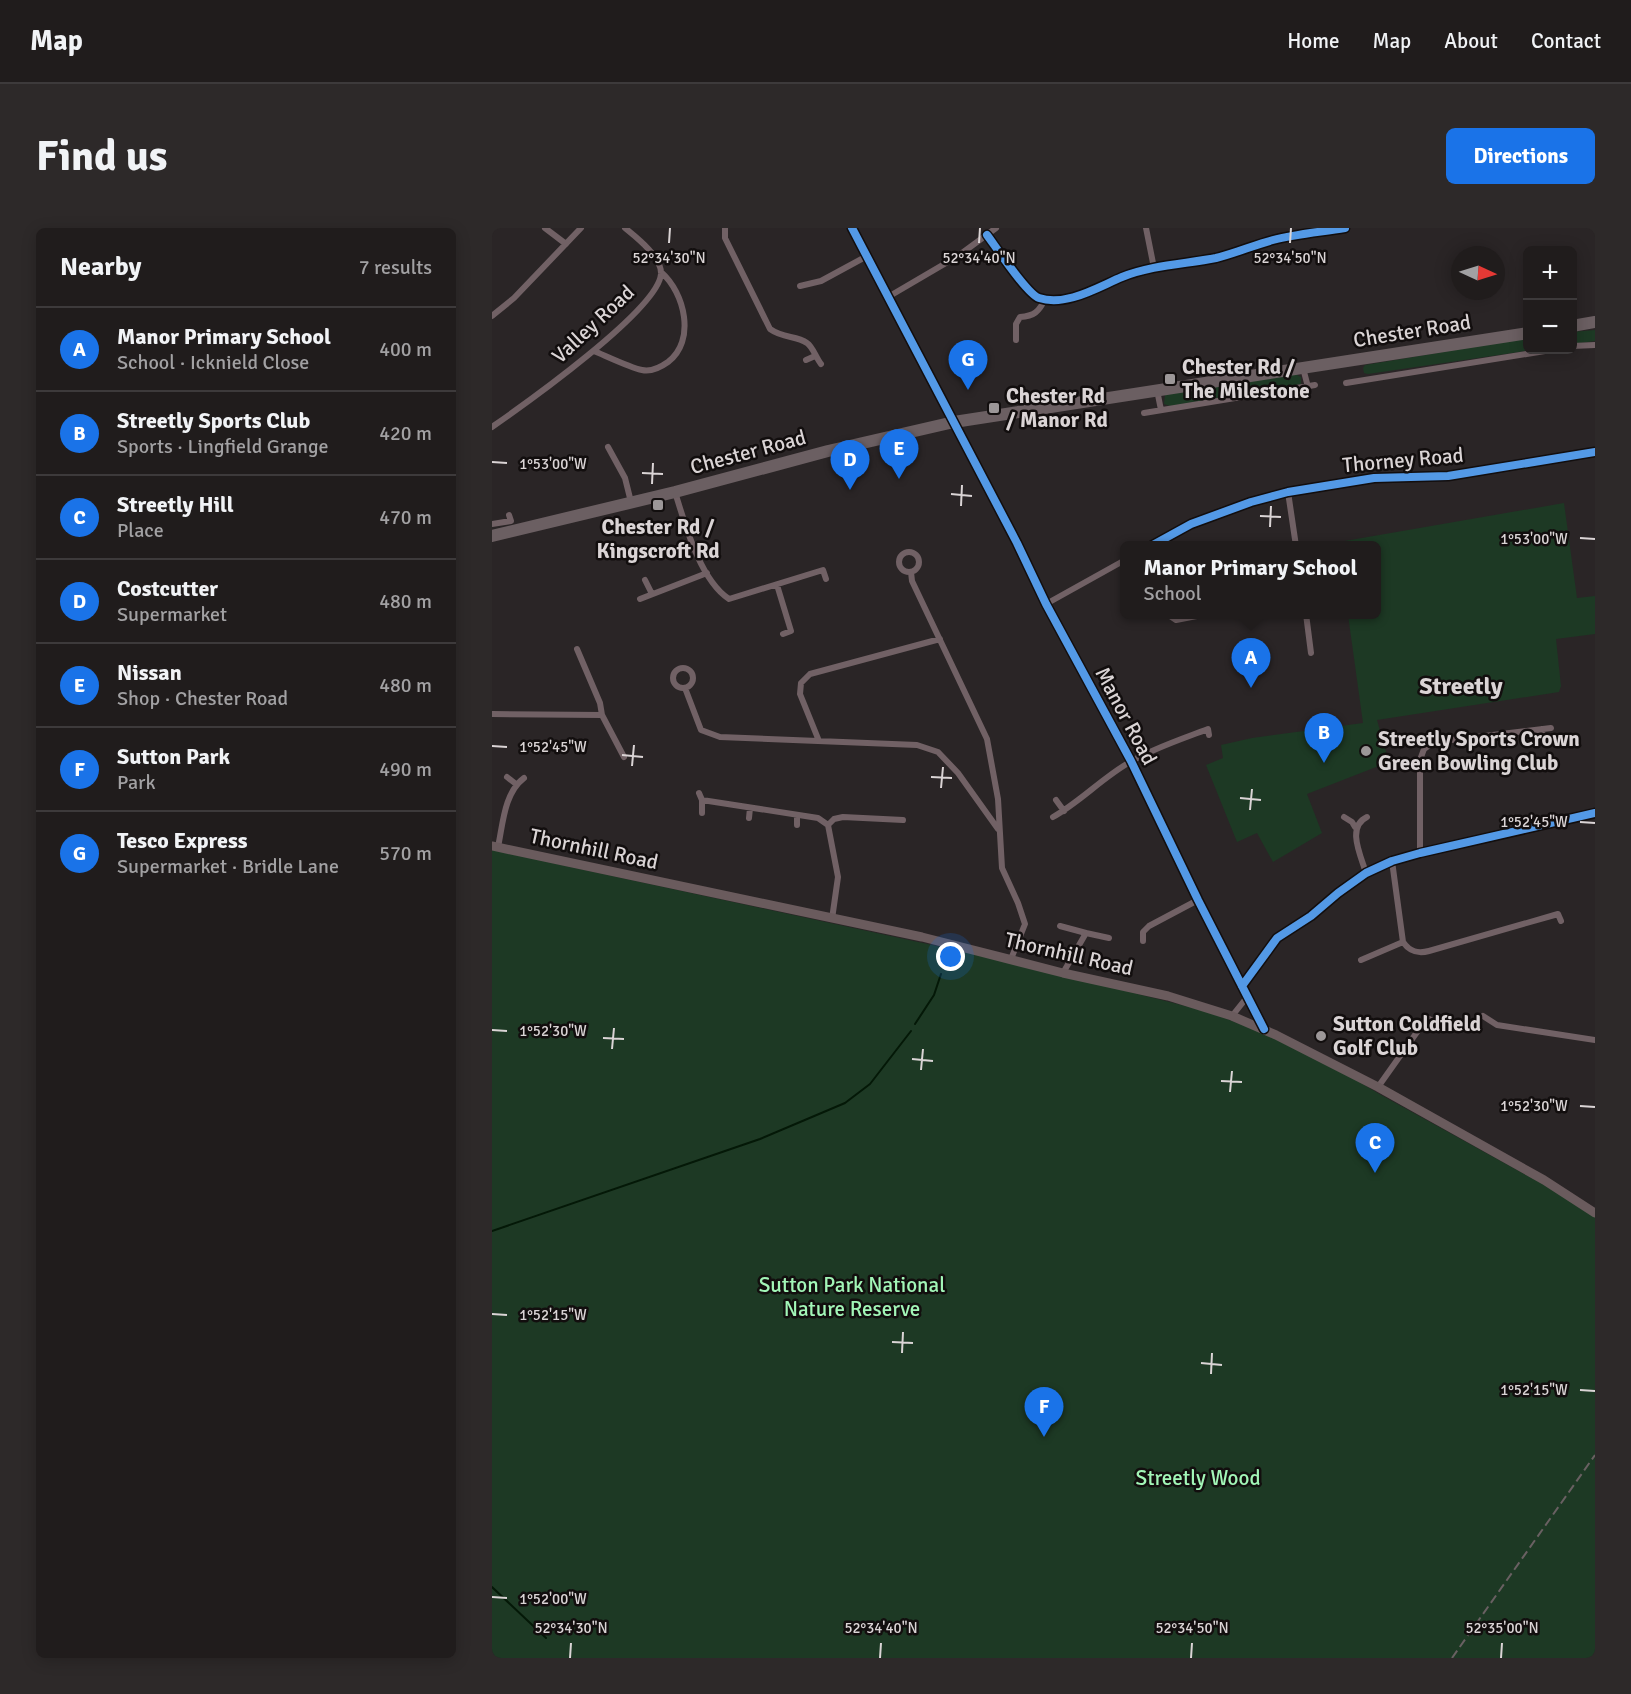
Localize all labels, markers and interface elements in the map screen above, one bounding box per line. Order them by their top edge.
text: Map [30,24,83,58]
text: Home [1287,28,1340,54]
text: Map [1373,28,1411,54]
text: About [1444,28,1498,54]
text: Contact [1531,28,1601,54]
button: Directions [1446,128,1595,184]
text: Find us [36,131,167,182]
north arrow [1451,246,1505,300]
map controls [1523,246,1577,354]
button: + [1523,246,1577,300]
text: 52°34'30"N [632,249,706,267]
text: 52°34'40"N [942,249,1016,267]
text: 52°34'50"N [1253,249,1327,267]
text: Nearby [60,251,141,283]
text: 7 results [359,255,432,280]
street label: Valley Road [546,279,640,369]
button: − [1523,300,1577,354]
street label: Chester Road [1351,309,1473,353]
text: Manor Primary School [117,323,331,350]
text: A [73,337,86,362]
text: 400 m [379,337,432,362]
pin: G [948,340,988,390]
text: School · Icknield Close [117,350,309,375]
place label: Chester Rd / The Milestone [1182,354,1310,404]
marker: Chester Rd / The Milestone [1163,372,1177,386]
place label: Chester Rd / Manor Rd [1006,383,1108,433]
marker: Chester Rd / Manor Rd [987,401,1001,415]
text: Streetly Sports Club [117,407,310,434]
text: B [73,421,86,446]
text: 420 m [379,421,432,446]
street label: Chester Road [687,424,809,480]
pin: E [880,430,918,479]
text: Sports · Lingfield Grange [117,434,329,459]
pin: D [830,440,870,490]
street label: Thorney Road [1341,442,1465,478]
text: 1°53'00"W [519,455,587,473]
text: Streetly Hill [117,491,234,518]
marker: Chester Rd / Kingscroft Rd [651,498,665,512]
text: C [73,505,86,530]
text: 470 m [379,505,432,530]
place label: Chester Rd / Kingscroft Rd [596,514,720,564]
text: Place [117,518,164,543]
text: 1°53'00"W [1500,530,1568,548]
popup [1120,541,1381,619]
text: Manor Primary School [1144,554,1357,581]
text: Costcutter [117,575,218,602]
text: School [1144,581,1202,606]
text: D [73,589,86,614]
text: 480 m [379,589,432,614]
text: Supermarket [117,602,227,627]
pin: A [1232,638,1270,688]
text: Nissan [117,659,182,686]
street label: Manor Road [1089,663,1163,769]
district label: Streetly [1419,671,1503,701]
text: E [74,673,85,698]
text: 480 m [379,673,432,698]
text: Shop · Chester Road [117,686,288,711]
pin: B [1304,714,1344,763]
place label: Streetly Sports Crown Green Bowling Club [1378,726,1580,776]
text: 1°52'45"W [519,738,587,756]
text: Sutton Park [117,743,230,770]
marker: Streetly Sports Crown Green Bowling Club [1359,744,1373,758]
text: F [74,757,85,782]
text: 490 m [379,757,432,782]
text: Park [117,770,155,795]
text: 1°52'45"W [1500,813,1568,831]
street label: Thornhill Road [527,823,661,875]
text: Tesco Express [117,827,247,854]
text: G [73,841,86,866]
text: 570 m [379,841,432,866]
text: Supermarket · Bridle Lane [117,854,339,879]
street label: Thornhill Road [1002,927,1136,981]
your location [936,942,965,971]
place label: Sutton Coldfield Golf Club [1333,1011,1481,1061]
text: 1°52'30"W [519,1022,587,1040]
marker: Sutton Coldfield Golf Club [1314,1029,1328,1043]
text: 1°52'30"W [1500,1097,1568,1115]
pin: C [1356,1124,1394,1173]
park label: Sutton Park National Nature Reserve [759,1272,945,1322]
text: 1°52'15"W [519,1306,587,1324]
text: 1°52'15"W [1500,1381,1568,1399]
pin: F [1024,1388,1064,1437]
park label: Streetly Wood [1135,1465,1261,1491]
text: 1°52'00"W [519,1590,587,1608]
text: 52°34'30"N [534,1619,608,1637]
text: 52°34'40"N [844,1619,918,1637]
text: 52°34'50"N [1155,1619,1229,1637]
text: 52°35'00"N [1465,1619,1539,1637]

